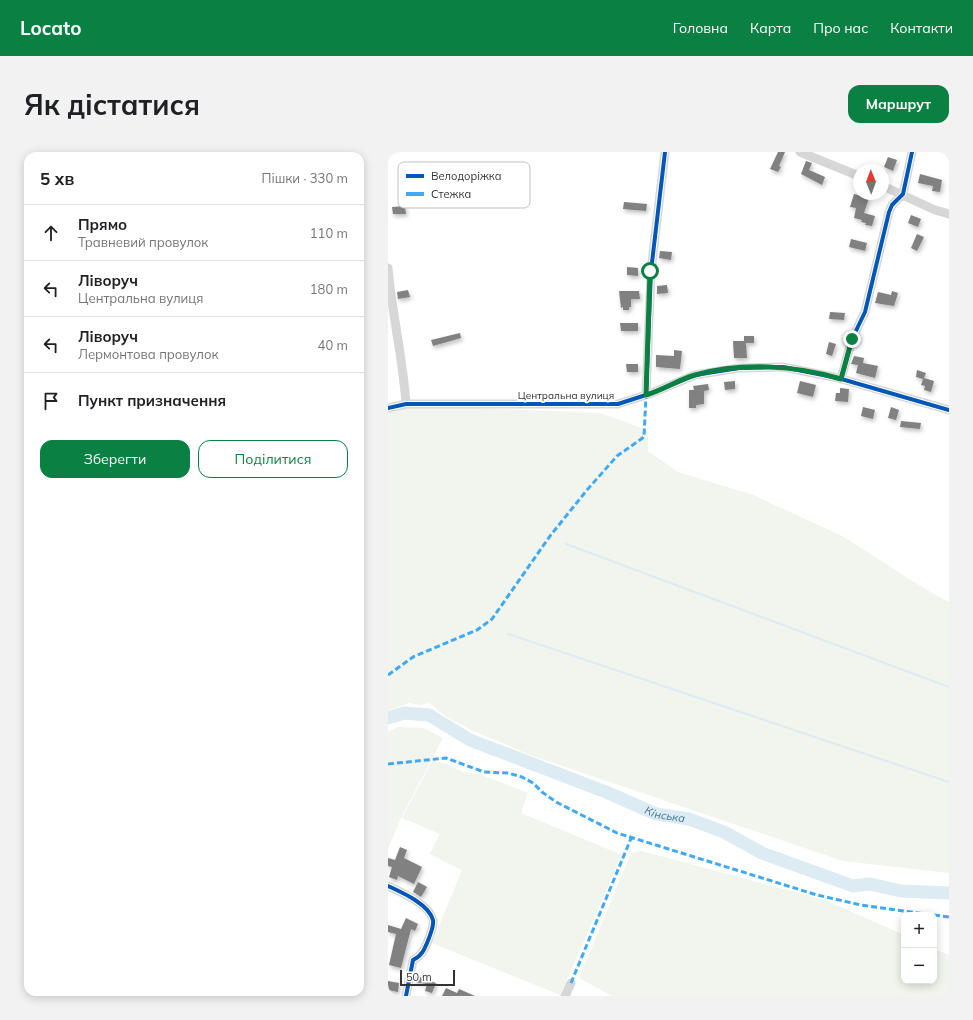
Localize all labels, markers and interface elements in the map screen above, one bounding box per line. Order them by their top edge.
text: Locato [20,16,81,40]
text: Головна [673,19,728,37]
text: Карта [750,19,791,37]
text: Про нас [813,19,868,37]
text: Контакти [890,19,953,37]
button: Маршрут [848,85,949,123]
text: Як дістатися [24,87,200,122]
legend [398,162,530,208]
north arrow [853,164,889,200]
text: 5 хв [40,168,74,189]
text: Велодоріжка [431,169,501,183]
text: Пішки · 330 m [261,170,348,186]
text: Стежка [431,187,471,201]
text: Прямо [78,215,127,234]
icon: ahead [40,222,62,244]
text: 110 m [310,225,348,241]
text: Травневий провулок [78,234,208,250]
route start [641,262,659,280]
text: Ліворуч [78,271,138,290]
icon: left [40,278,62,300]
text: 180 m [310,281,348,297]
text: Центральна вулиця [78,290,203,306]
text: Ліворуч [78,327,138,346]
route end [843,330,861,348]
icon: left [40,334,62,356]
text: 40 m [318,337,348,353]
text: Лермонтова провулок [78,346,218,362]
street label: Центральна вулиця [518,389,614,402]
icon: arrive [40,390,62,412]
text: Пункт призначення [78,391,226,410]
button: Зберегти [40,440,190,478]
button: Поділитися [198,440,348,478]
water label: Кінська [643,803,686,825]
map controls [901,912,937,984]
button: + [901,912,937,948]
button: − [901,948,937,984]
scale bar [400,968,455,987]
text: 50 m [406,970,432,984]

